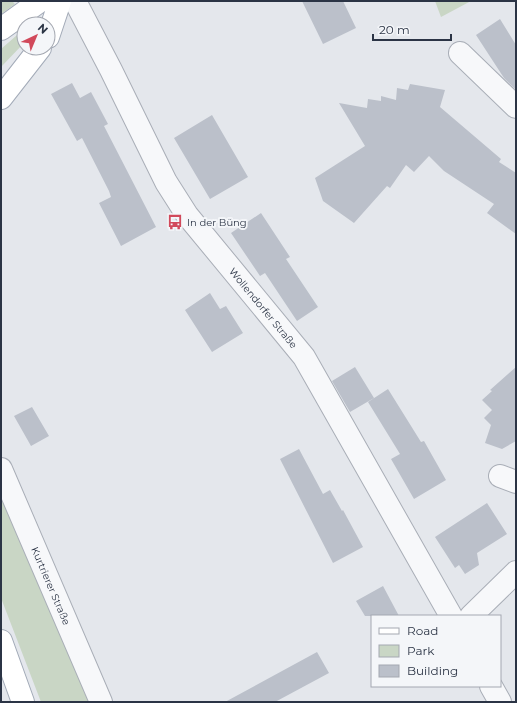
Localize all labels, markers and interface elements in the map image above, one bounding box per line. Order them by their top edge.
north arrow [16,16,56,56]
scale bar [373,16,451,42]
text: N [35,21,51,37]
text: 20 m [379,22,410,37]
bus stop icon: In der Büng [166,213,184,231]
place label: In der Büng [187,216,247,229]
street label: Wollendorfer Straße [226,265,300,351]
street label: Kurtrierer Straße [29,545,74,627]
legend [371,615,501,687]
text: Road [407,623,438,638]
text: Park [407,643,435,658]
text: Building [407,663,458,678]

